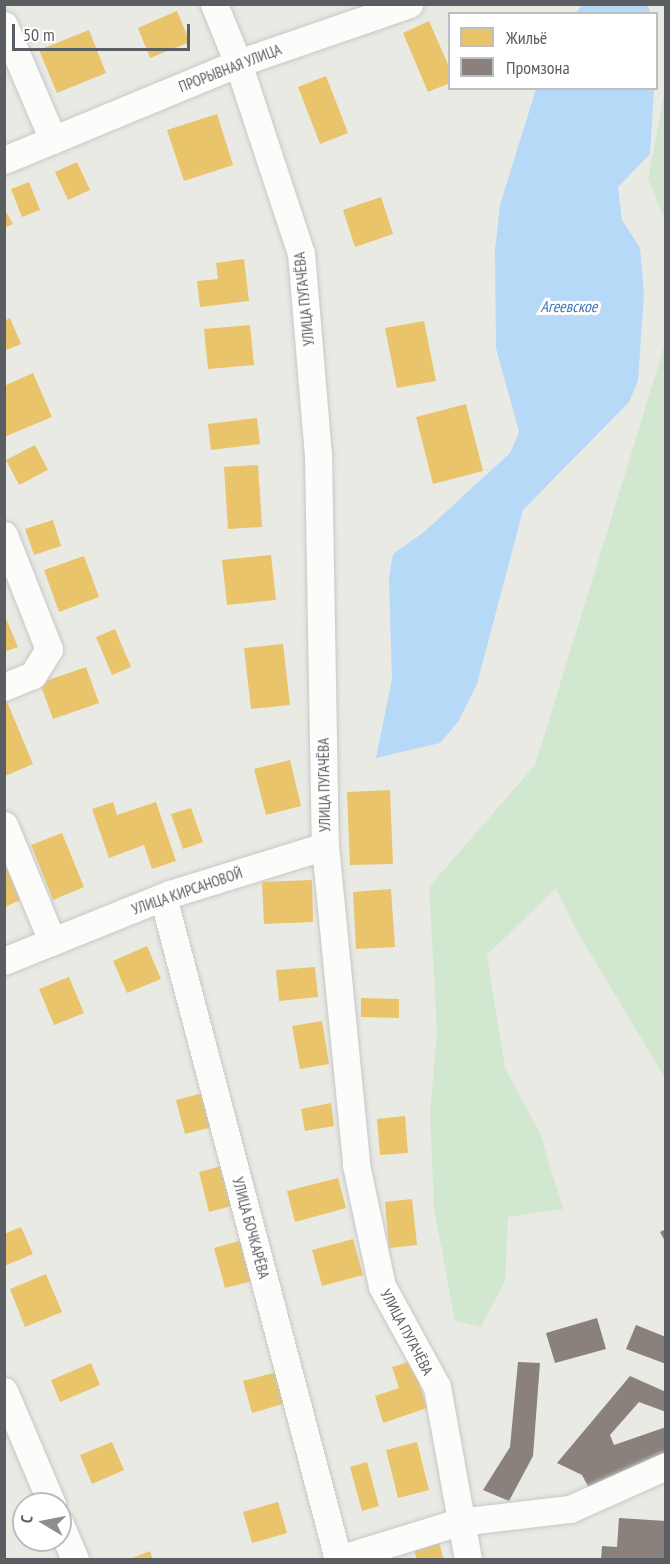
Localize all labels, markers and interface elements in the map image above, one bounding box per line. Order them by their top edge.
scale bar [15,12,194,50]
legend [448,12,658,90]
text: 50 m [23,23,55,46]
text: Жильё [506,26,547,49]
street label: ПРОРЫВНАЯ УЛИЦА [176,40,284,96]
text: Промзона [506,56,570,79]
street label: УЛИЦА ПУГАЧЁВА [290,251,318,347]
water label: Агеевское [541,296,597,316]
street label: УЛИЦА ПУГАЧЁВА [314,737,334,833]
street label: УЛИЦА КИРСАНОВОЙ [129,864,245,918]
street label: УЛИЦА БОЧКАРЁВА [229,1175,273,1281]
street label: УЛИЦА ПУГАЧЁВА [377,1286,437,1378]
north arrow [12,1492,72,1552]
text: С [16,1514,37,1525]

